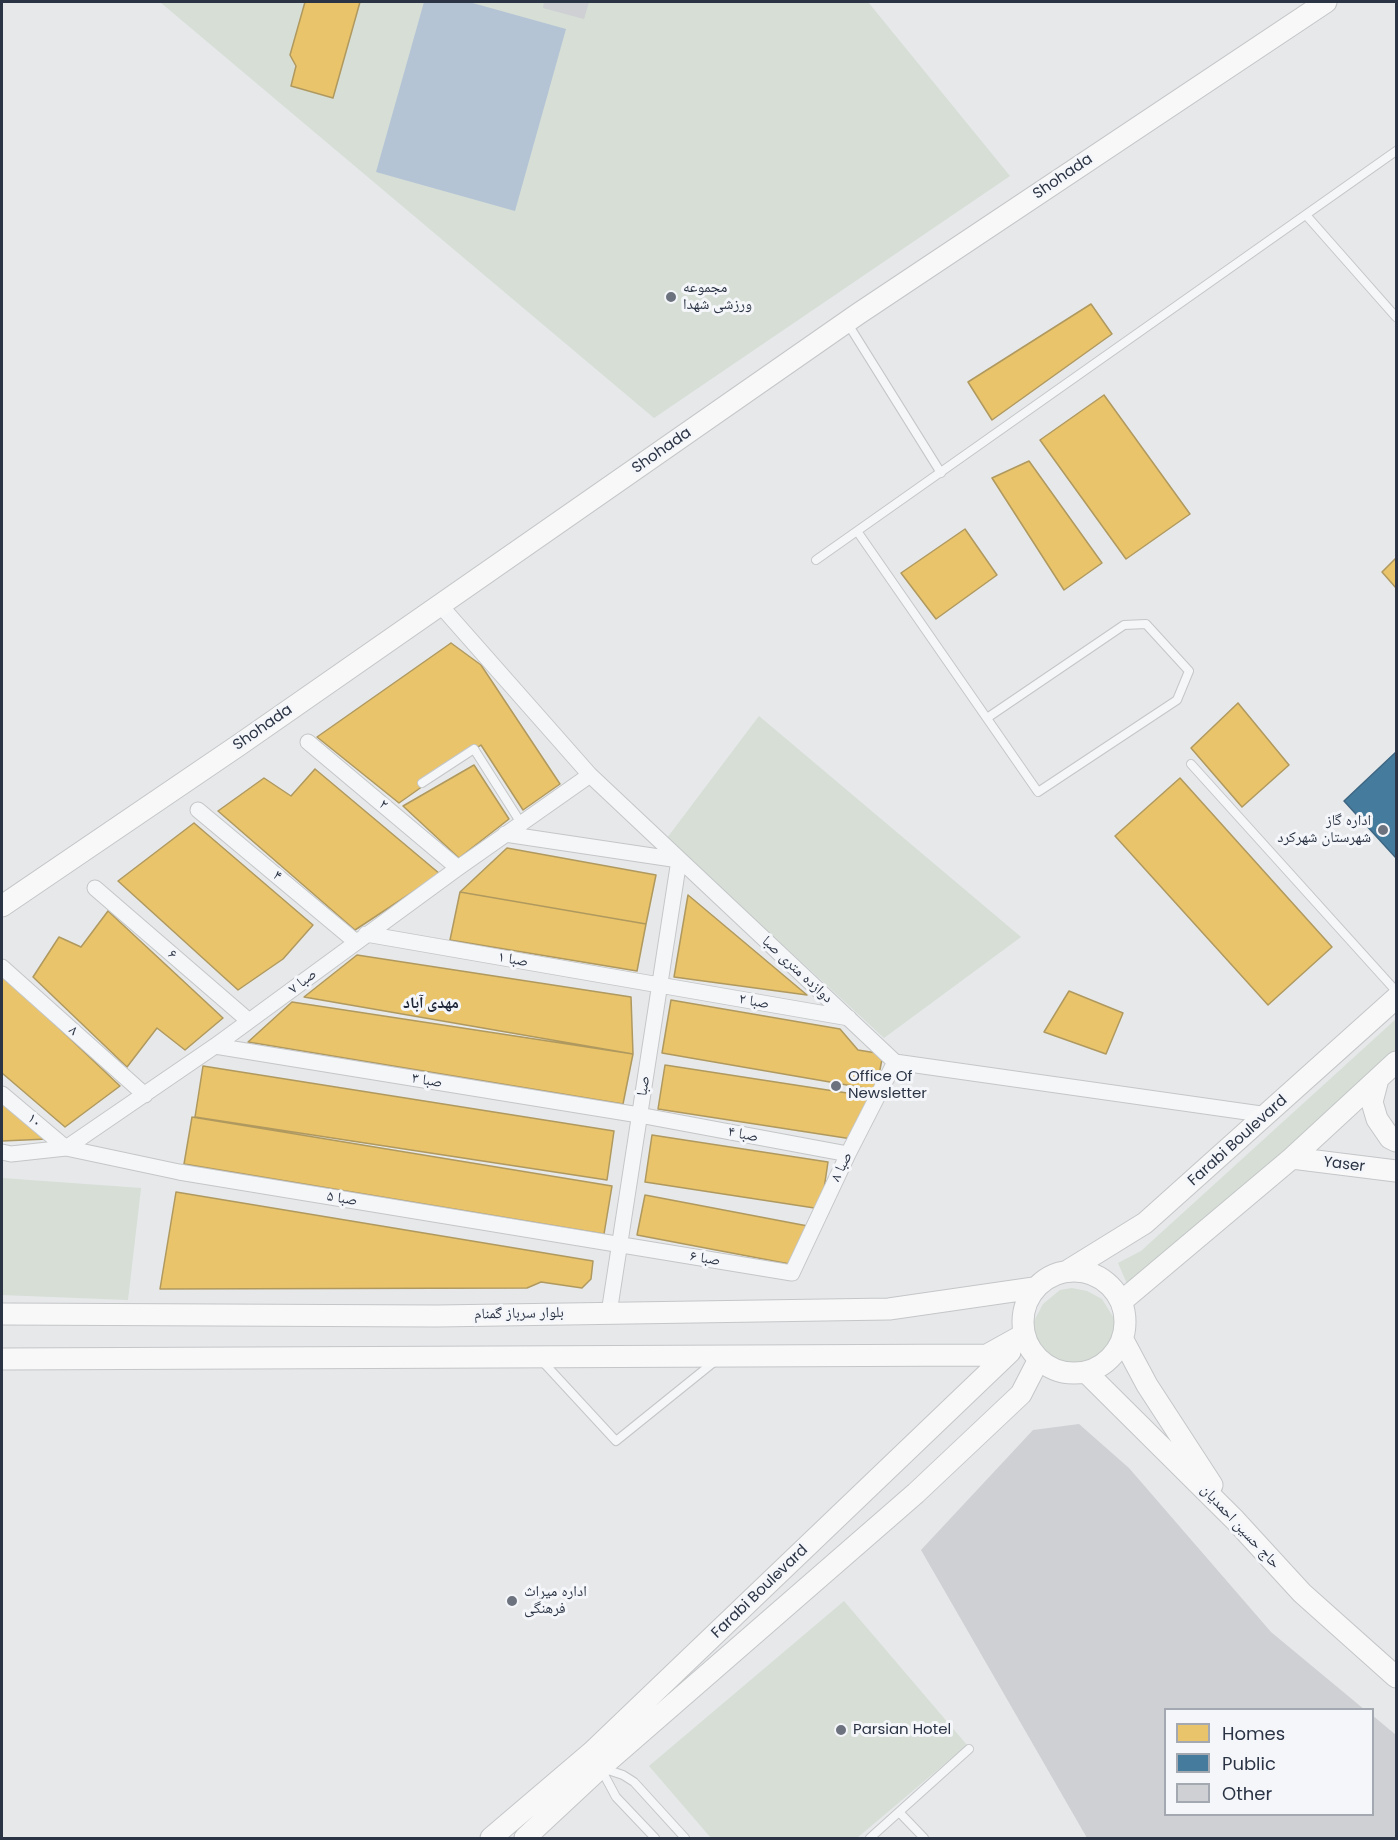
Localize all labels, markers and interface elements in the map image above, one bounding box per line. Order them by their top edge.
street label: Shohada [1030,151,1096,203]
place label: مجموعه ورزشی شهدا [683,279,752,314]
marker: مجموعه ورزشی شهدا [664,290,678,304]
street label: Shohada [629,424,695,478]
street label: Shohada [230,701,296,755]
street label: ۲ [375,796,391,814]
place label: اداره گاز شهرستان شهرکرد [1277,812,1371,847]
marker: اداره گاز شهرستان شهرکرد [1376,823,1390,837]
street label: ۴ [269,867,285,885]
street label: دوازده متری صبا [758,933,836,1007]
street label: ۶ [164,946,180,964]
street label: صبا ۱ [496,948,530,972]
street label: صبا ۷ [285,966,321,998]
street label: صبا ۲ [737,990,771,1014]
district label: مهدی آباد [403,994,459,1014]
street label: ۸ [64,1022,82,1040]
place label: Office Of Newsletter [848,1068,927,1103]
street label: صبا ۳ [410,1070,444,1092]
street label: صبا [634,1075,654,1097]
marker: Office Of Newsletter [829,1079,843,1093]
street label: Farabi Boulevard [1185,1092,1291,1190]
street label: ۱۰ [23,1110,45,1132]
street label: صبا ۴ [726,1123,760,1147]
street label: صبا ۸ [827,1149,857,1185]
street label: Yaser [1322,1154,1366,1176]
street label: صبا ۵ [325,1188,359,1210]
street label: صبا ۶ [688,1248,722,1270]
street label: بلوار سرباز گمنام [474,1304,564,1324]
street label: حاج حسین احمدیان [1196,1481,1284,1573]
street label: Farabi Boulevard [708,1541,812,1643]
place label: اداره میراث فرهنگی [524,1583,587,1618]
marker: اداره میراث فرهنگی [505,1594,519,1608]
legend [1164,1708,1374,1816]
place label: Parsian Hotel [853,1721,951,1739]
text: Homes [1222,1721,1285,1746]
marker: Parsian Hotel [834,1723,848,1737]
text: Public [1222,1751,1276,1776]
text: Other [1222,1781,1272,1806]

